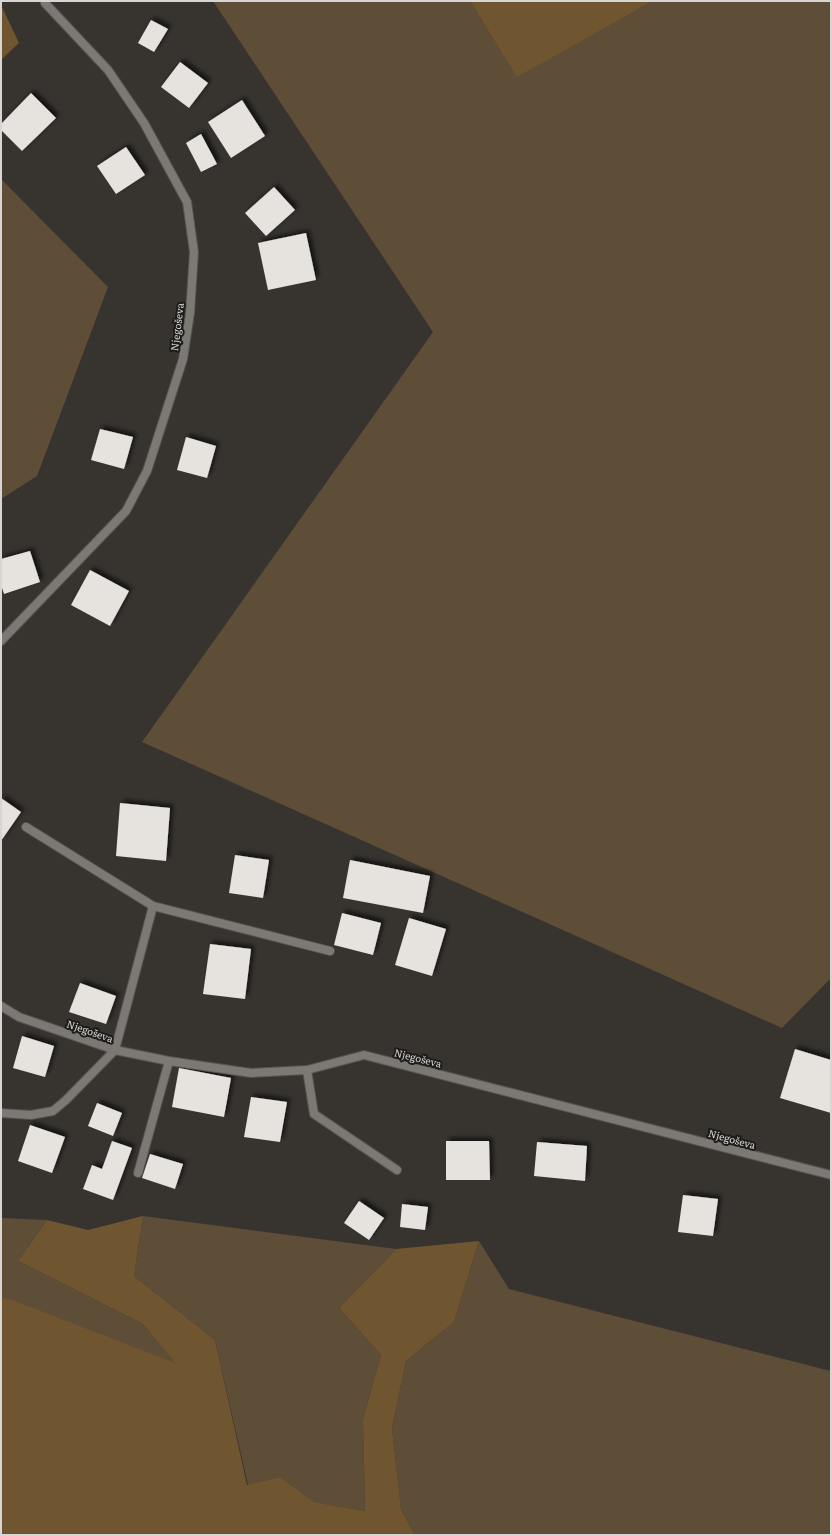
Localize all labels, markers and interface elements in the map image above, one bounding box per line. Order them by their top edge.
street label: Njegoševa [166,301,187,352]
street label: Njegoševa [65,1016,116,1046]
street label: Njegoševa [393,1044,444,1071]
street label: Njegoševa [707,1125,758,1152]

